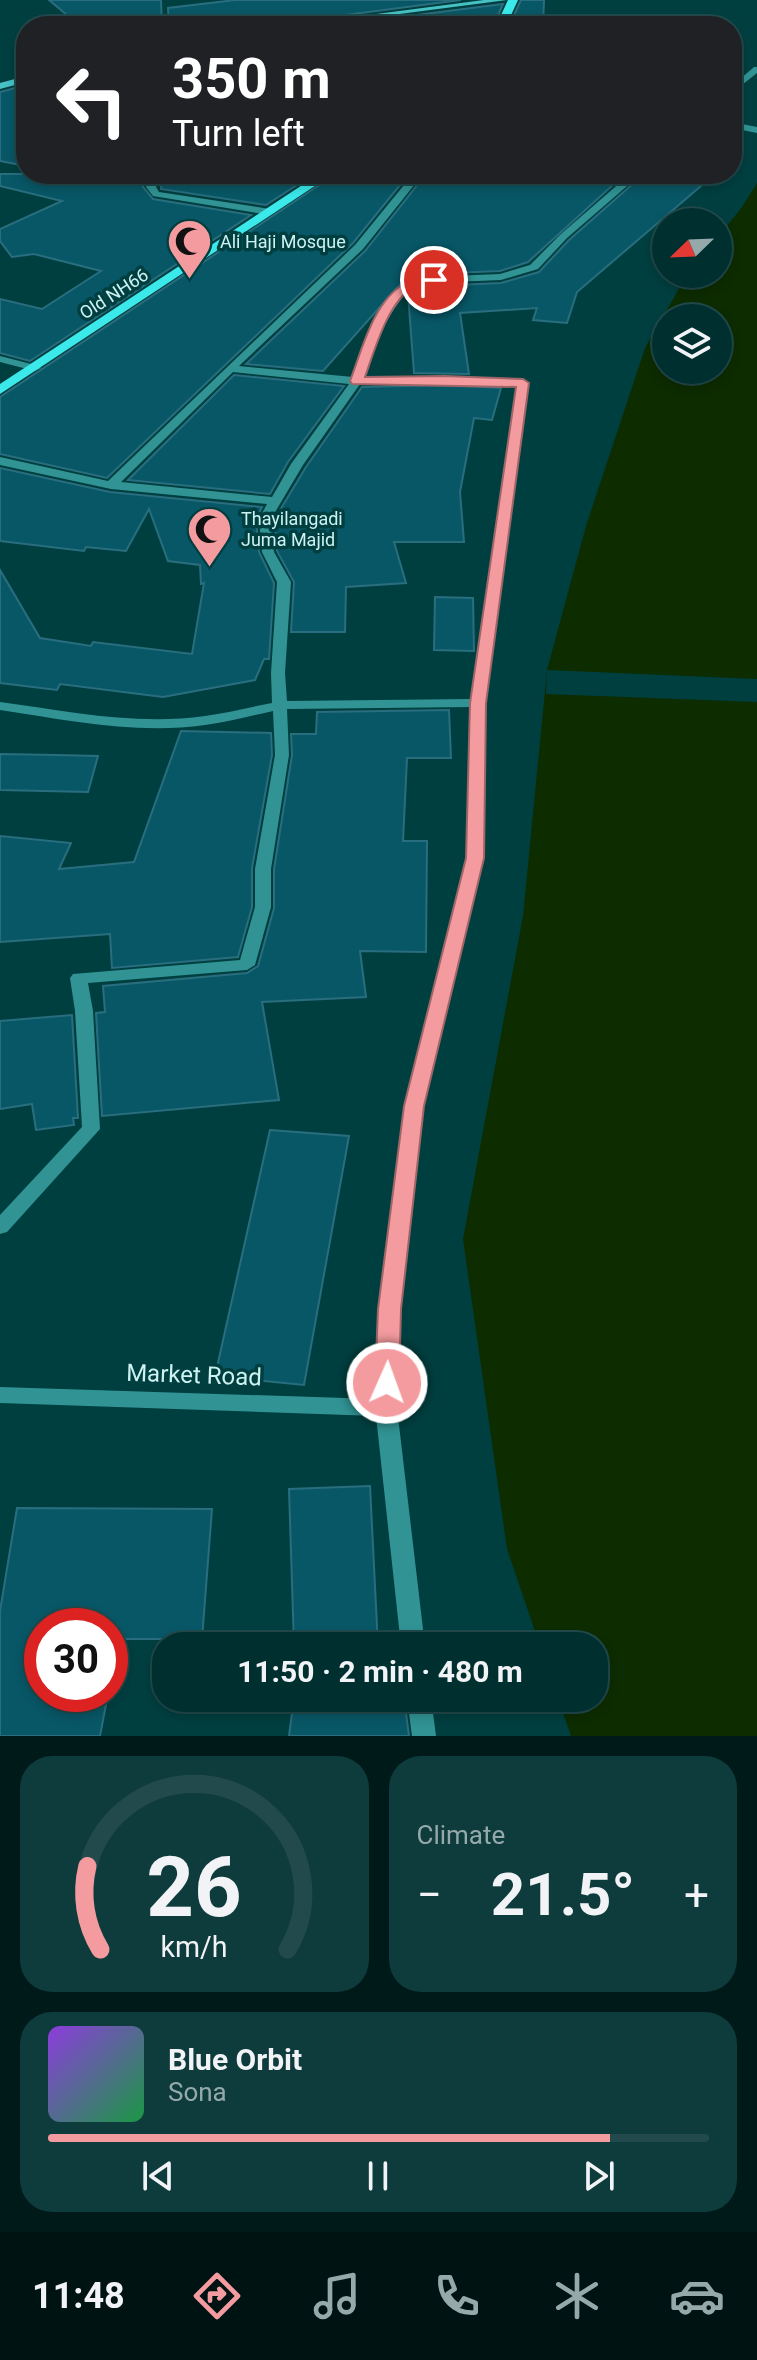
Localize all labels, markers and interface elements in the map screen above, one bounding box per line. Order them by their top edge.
text: 350 m [172,46,331,112]
icon: left [40,48,144,152]
text: Turn left [172,113,305,155]
north arrow [652,208,732,288]
map controls [652,208,732,384]
mosque icon: Ali Haji Mosque [165,218,213,281]
place label: Ali Haji Mosque [220,231,346,252]
pin [400,246,468,314]
icon: arrive [412,258,456,302]
street label: Old NH66 [76,264,152,323]
button: layers [652,304,732,384]
mosque icon: Thayilangadi Juma Majid [186,505,234,568]
place label: Thayilangadi Juma Majid [241,508,343,550]
position arrow [345,1341,429,1425]
street label: Market Road [126,1359,262,1391]
speed limit sign: 30 [24,1608,128,1712]
text: 11:50 · 2 min · 480 m [237,1654,523,1689]
text: Climate [417,1820,505,1850]
text: 26 [147,1839,242,1936]
text: 21.5° [491,1859,635,1930]
text: − [417,1869,442,1921]
text: + [684,1869,709,1921]
text: km/h [161,1930,228,1964]
text: Blue Orbit [168,2042,302,2077]
text: Sona [168,2077,227,2107]
icon: previous [136,2154,180,2198]
icon: pause [356,2154,400,2198]
icon: next [577,2154,621,2198]
icon: directions [189,2268,245,2324]
icon: music [309,2268,365,2324]
icon: phone [429,2268,485,2324]
icon: climate [549,2268,605,2324]
icon: car [669,2268,725,2324]
text: 11:48 [32,2275,125,2317]

